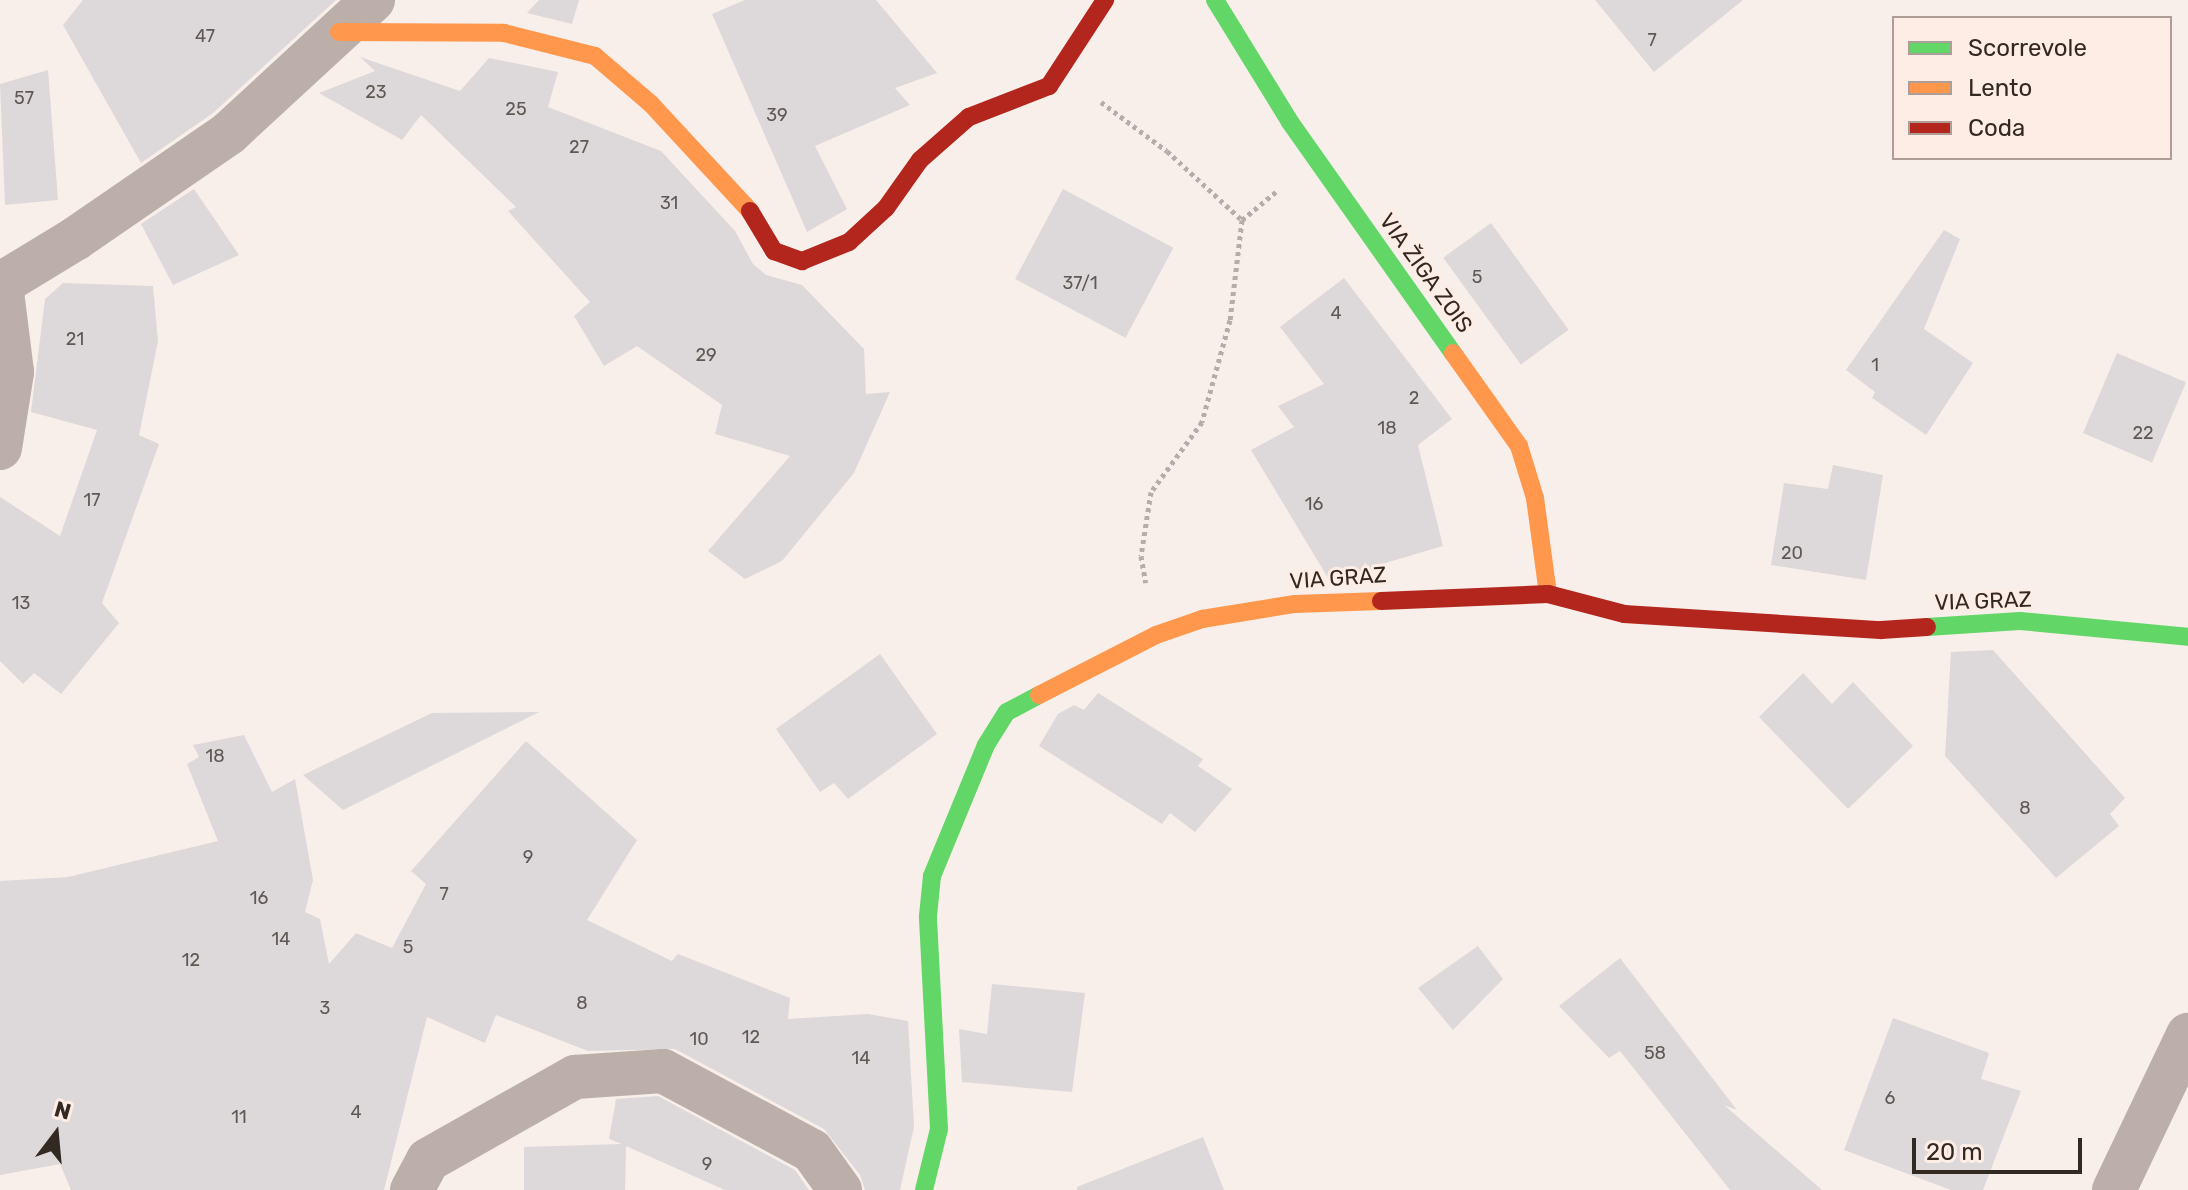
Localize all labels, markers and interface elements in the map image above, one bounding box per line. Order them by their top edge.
legend [1892,16,2172,160]
house number: 47 [195,25,215,47]
house number: 7 [1647,29,1657,51]
text: Scorrevole [1968,34,2087,62]
text: Lento [1968,74,2032,102]
house number: 23 [365,81,387,103]
house number: 57 [14,87,34,109]
house number: 25 [505,98,527,120]
house number: 39 [766,104,788,126]
text: Coda [1968,114,2025,142]
house number: 27 [569,136,589,158]
house number: 31 [660,192,678,214]
street label: VIA ŽIGA ZOIS [1374,208,1478,338]
house number: 5 [1472,266,1482,288]
house number: 37/1 [1062,272,1098,294]
house number: 4 [1330,302,1342,324]
house number: 21 [66,328,84,350]
house number: 29 [695,344,717,366]
house number: 1 [1871,354,1879,376]
house number: 2 [1409,387,1419,409]
house number: 18 [1377,417,1397,439]
house number: 22 [2132,422,2154,444]
house number: 17 [84,489,100,511]
house number: 16 [1305,493,1323,515]
house number: 20 [1781,542,1803,564]
street label: VIA GRAZ [1288,561,1388,595]
street label: VIA GRAZ [1934,586,2032,616]
house number: 13 [12,592,30,614]
house number: 18 [205,745,225,767]
house number: 8 [2019,797,2031,819]
house number: 9 [523,846,533,868]
house number: 7 [439,883,449,905]
house number: 16 [250,887,268,909]
house number: 14 [272,928,290,950]
house number: 5 [403,936,413,958]
house number: 12 [182,949,200,971]
house number: 8 [576,992,588,1014]
house number: 3 [320,997,330,1019]
house number: 12 [742,1026,760,1048]
house number: 10 [689,1028,709,1050]
house number: 58 [1644,1042,1666,1064]
house number: 14 [852,1047,870,1069]
house number: 6 [1885,1087,1895,1109]
north arrow [16,1094,96,1174]
text: N [51,1095,74,1126]
house number: 4 [350,1101,362,1123]
house number: 11 [231,1106,247,1128]
scale bar [1916,1122,2086,1172]
text: 20 m [1926,1138,1983,1166]
house number: 9 [702,1153,712,1175]

